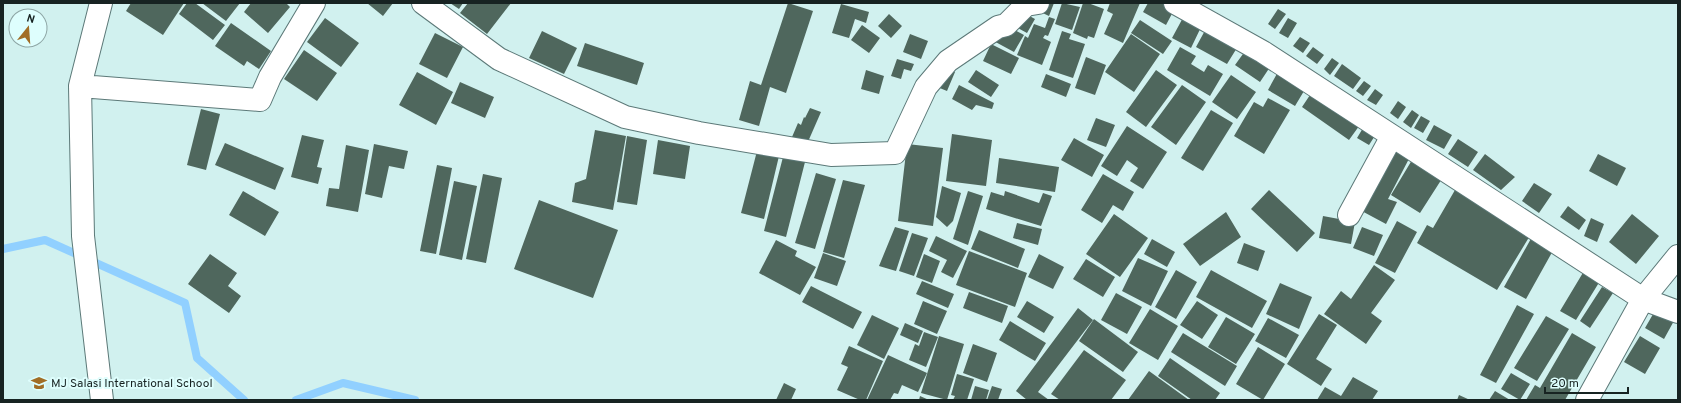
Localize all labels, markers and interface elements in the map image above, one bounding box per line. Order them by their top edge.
north arrow [8,8,48,48]
text: N [25,12,36,27]
scale bar [1545,369,1628,395]
school or university icon: MJ Salasi International School [30,374,48,392]
place label: MJ Salasi International School [51,376,213,392]
text: 20 m [1551,376,1579,392]

